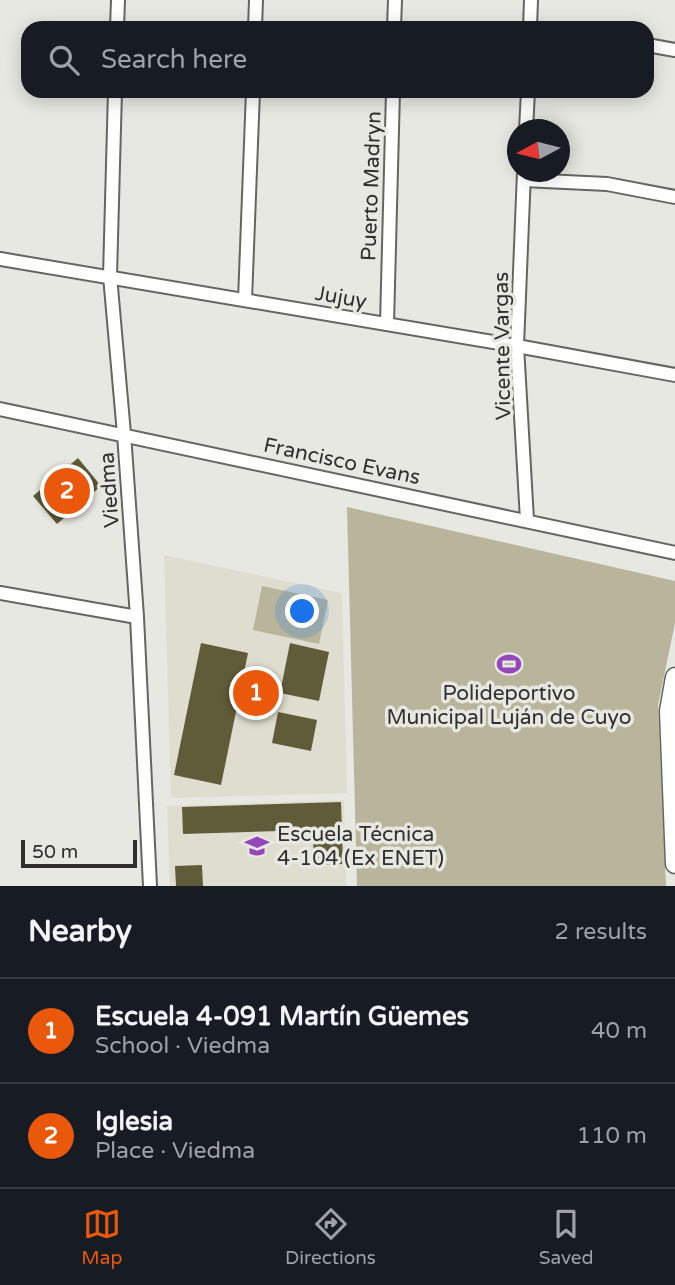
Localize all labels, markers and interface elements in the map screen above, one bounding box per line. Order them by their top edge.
search box [21,21,654,98]
icon: search [45,41,83,79]
text: Search here [101,44,247,75]
street label: Puerto Madryn [356,111,387,262]
north arrow [507,119,570,182]
street label: Vicente Vargas [489,272,516,420]
street label: Jujuy [313,281,369,314]
street label: Francisco Evans [261,433,422,490]
street label: Viedma [94,451,125,529]
pin: 2 [44,465,90,517]
your location [285,594,319,628]
sports icon: Polideportivo Municipal Luján de Cuyo [495,650,523,678]
pin: 1 [233,667,279,719]
place label: Polideportivo Municipal Luján de Cuyo [387,681,631,730]
place label: Escuela Técnica 4-104 (Ex ENET) [277,822,444,871]
school or university icon: Escuela Técnica 4-104 (Ex ENET) [243,832,271,860]
scale bar [21,837,136,869]
text: 50 m [32,841,78,863]
text: Nearby [28,913,132,950]
text: 2 results [554,918,647,946]
text: Escuela 4-091 Martín Güemes [95,1001,469,1032]
text: 1 [44,1017,58,1045]
text: 40 m [591,1017,647,1045]
text: School · Viedma [95,1032,270,1060]
text: Iglesia [95,1106,173,1137]
text: 2 [44,1122,58,1150]
text: 110 m [577,1122,647,1150]
text: Place · Viedma [95,1137,255,1165]
tab: Map [81,1205,122,1269]
tab: Directions [285,1205,376,1269]
tab: Saved [539,1205,594,1269]

